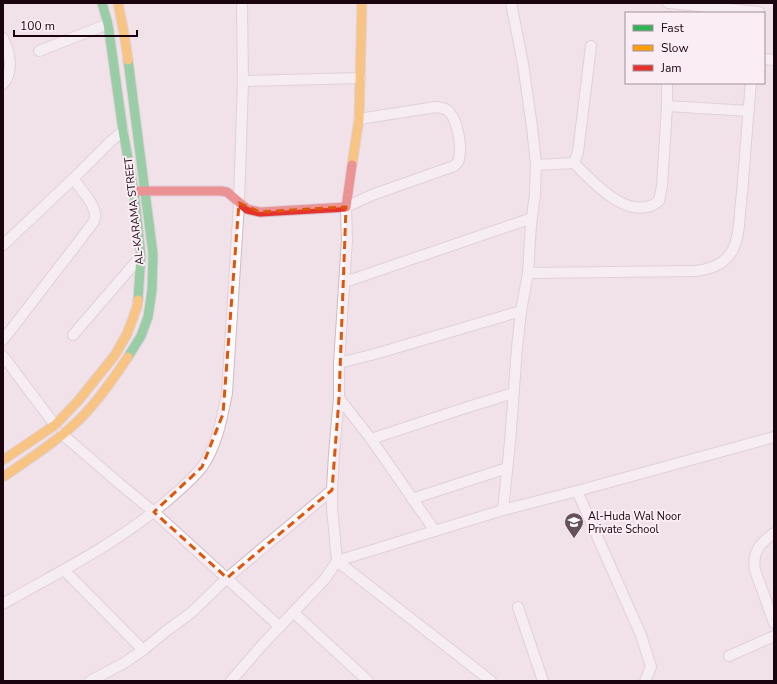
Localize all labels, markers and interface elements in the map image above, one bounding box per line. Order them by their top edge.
scale bar [14,12,137,38]
legend [625,12,765,84]
text: 100 m [20,18,55,34]
text: Fast [661,20,684,36]
text: Slow [661,40,689,56]
text: Jam [660,60,682,76]
street label: AL-KARAMA STREET [121,156,147,266]
place label: Al-Huda Wal Noor Private School [588,509,681,537]
school or university icon: Al-Huda Wal Noor Private School [563,511,585,539]

